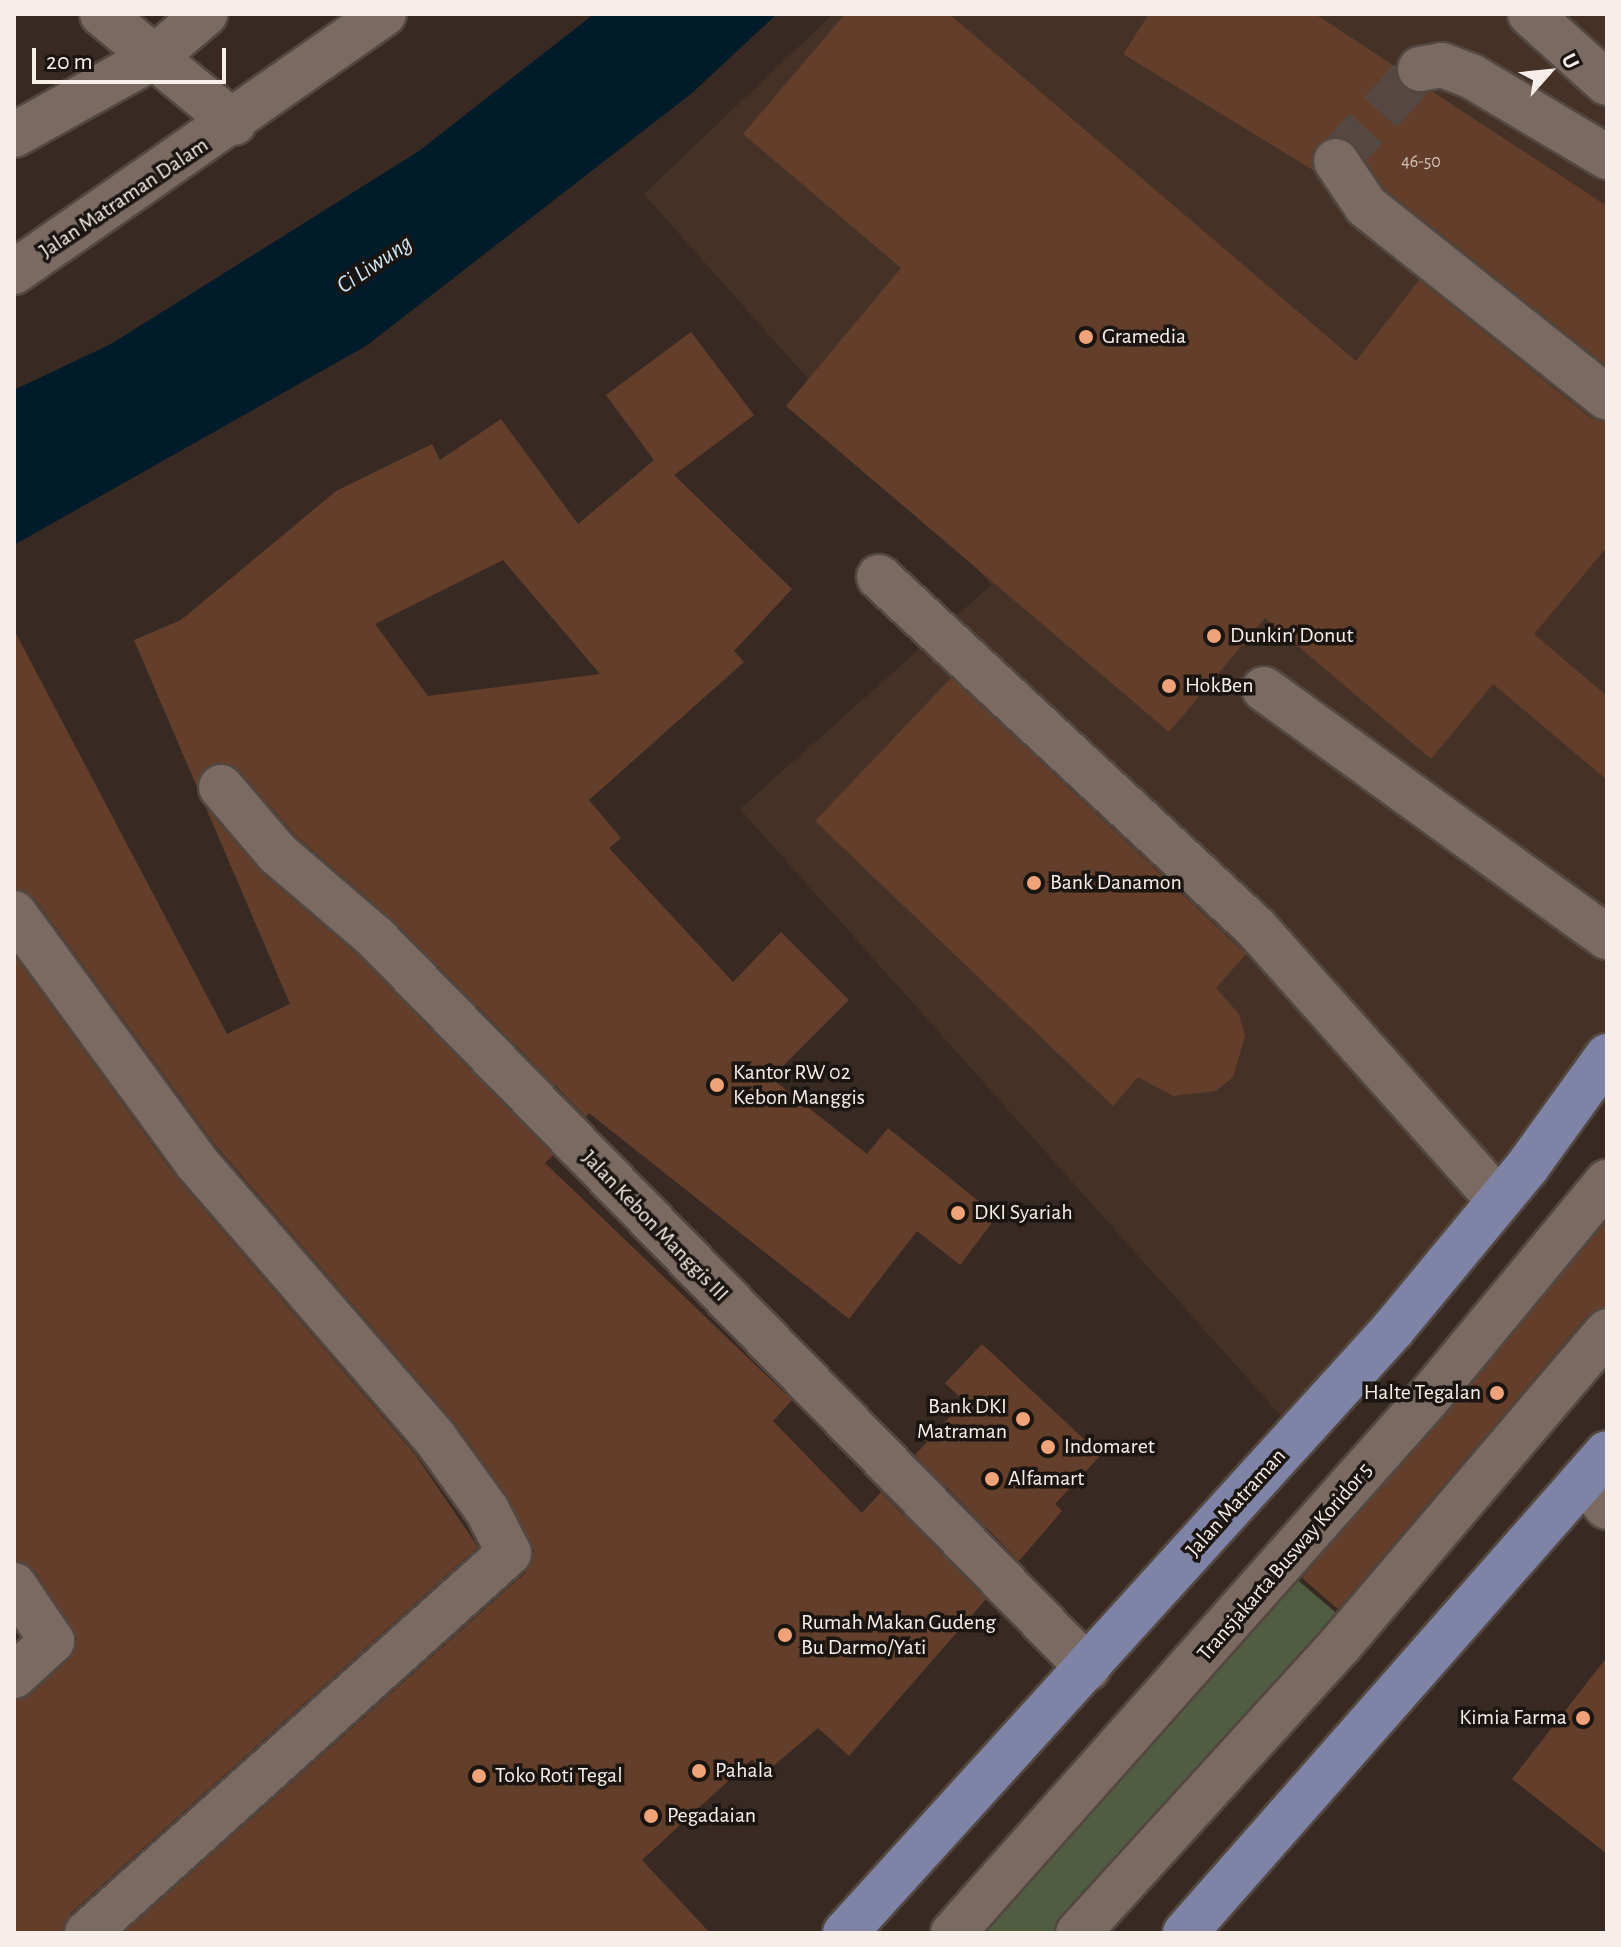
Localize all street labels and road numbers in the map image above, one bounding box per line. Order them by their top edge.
street label: Jalan Matraman Dalam [35,132,213,264]
street label: Jalan Kebon Manggis III [576,1145,734,1307]
street label: Jalan Matraman [1180,1443,1292,1563]
street label: Transjakarta Busway Koridor 5 [1192,1457,1378,1667]

